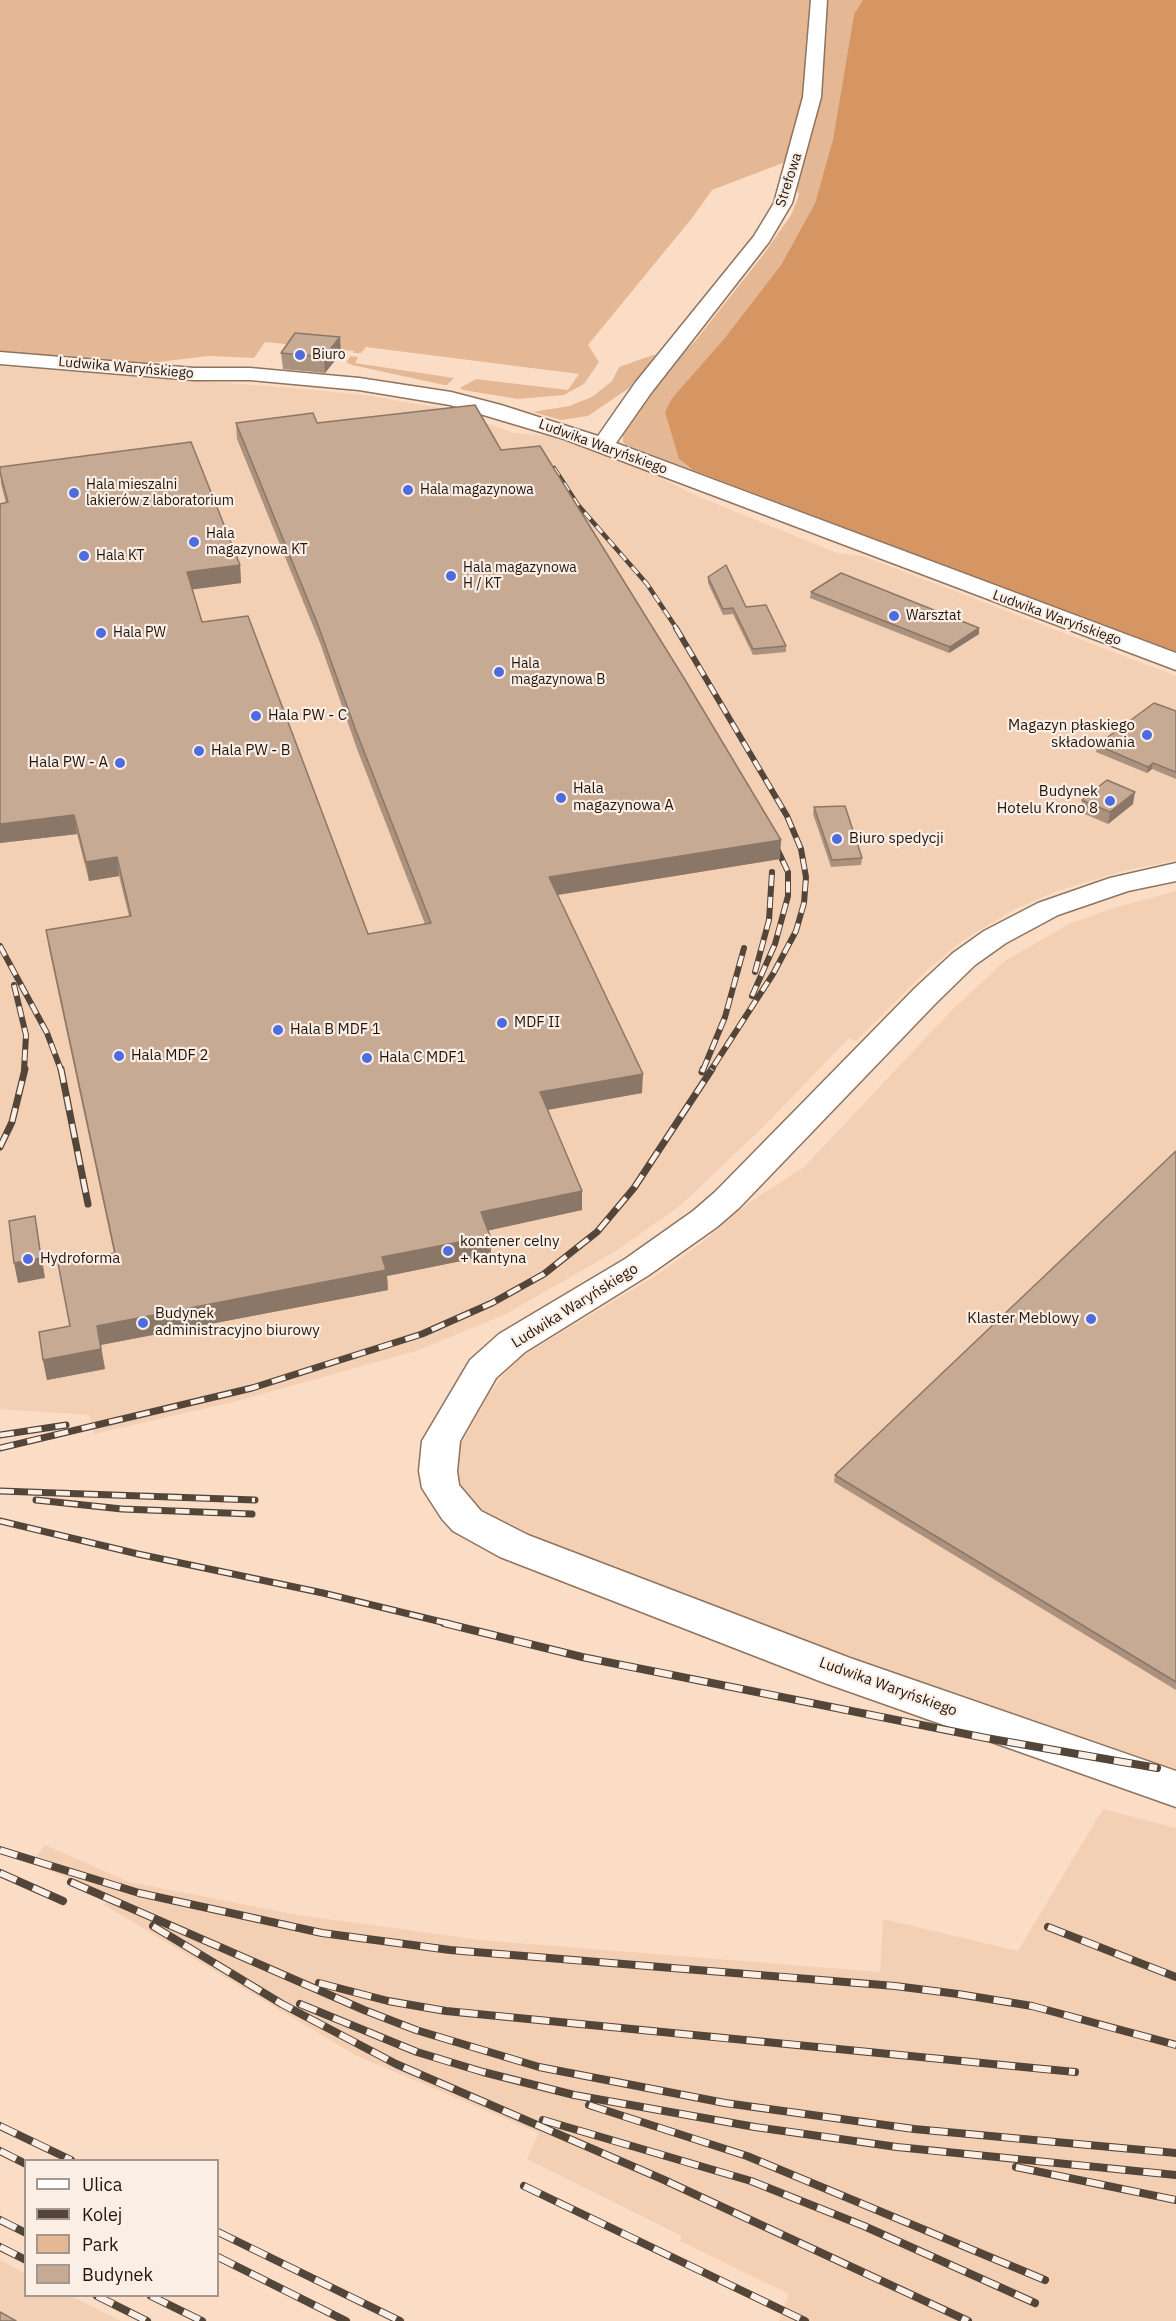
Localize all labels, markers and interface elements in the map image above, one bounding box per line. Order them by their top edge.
street label: Strefowa [772,151,806,209]
place label: Biuro [312,347,346,363]
marker: Biuro [293,348,307,362]
street label: Ludwika Waryńskiego [58,354,194,382]
street label: Ludwika Waryńskiego [536,416,670,478]
place label: Hala mieszalni lakierów z laboratorium [86,477,234,509]
place label: Hala magazynowa [420,482,534,498]
marker: Hala magazynowa [401,483,415,497]
marker: Hala mieszalni lakierów z laboratorium [67,486,81,500]
place label: Hala magazynowa KT [206,526,308,558]
marker: Hala magazynowa KT [187,535,201,549]
place label: Hala KT [96,548,145,564]
marker: Hala KT [77,549,91,563]
place label: Hala magazynowa H / KT [463,560,577,592]
marker: Hala magazynowa H / KT [444,569,458,583]
street label: Ludwika Waryńskiego [990,587,1124,649]
place label: Warsztat [906,608,961,624]
marker: Warsztat [887,609,901,623]
place label: Hala PW [113,625,166,641]
marker: Hala PW [94,626,108,640]
place label: Hala magazynowa B [511,656,605,688]
marker: Hala magazynowa B [492,665,506,679]
place label: Hala PW - C [268,707,347,725]
marker: Hala PW - C [249,709,263,723]
place label: Magazyn płaskiego składowania [1008,717,1135,752]
marker: Magazyn płaskiego składowania [1140,728,1154,742]
place label: Hala PW - B [211,742,291,760]
marker: Hala PW - B [192,744,206,758]
place label: Hala PW - A [29,754,108,772]
marker: Hala PW - A [113,756,127,770]
place label: Hala magazynowa A [573,780,674,815]
place label: Budynek Hotelu Krono 8 [997,783,1098,818]
marker: Hala magazynowa A [554,791,568,805]
marker: Budynek Hotelu Krono 8 [1103,794,1117,808]
place label: Biuro spedycji [849,830,944,848]
marker: Biuro spedycji [830,832,844,846]
place label: MDF II [514,1014,560,1032]
marker: MDF II [495,1016,509,1030]
place label: Hala B MDF 1 [290,1021,381,1039]
marker: Hala B MDF 1 [271,1023,285,1037]
place label: Hala MDF 2 [131,1047,208,1065]
marker: Hala MDF 2 [112,1049,126,1063]
place label: Hala C MDF1 [379,1049,466,1067]
marker: Hala C MDF1 [360,1051,374,1065]
place label: kontener celny + kantyna [460,1233,559,1268]
marker: kontener celny + kantyna [441,1244,455,1258]
place label: Hydroforma [40,1250,120,1268]
marker: Hydroforma [21,1252,35,1266]
street label: Ludwika Waryńskiego [509,1260,641,1352]
place label: Budynek administracyjno biurowy [155,1305,320,1340]
place label: Klaster Meblowy [967,1310,1079,1328]
marker: Klaster Meblowy [1084,1312,1098,1326]
marker: Budynek administracyjno biurowy [136,1316,150,1330]
street label: Ludwika Waryńskiego [817,1654,959,1720]
legend [24,2159,219,2297]
text: Ulica [82,2173,122,2196]
text: Kolej [82,2203,122,2226]
text: Park [82,2233,118,2256]
text: Budynek [82,2263,153,2286]

